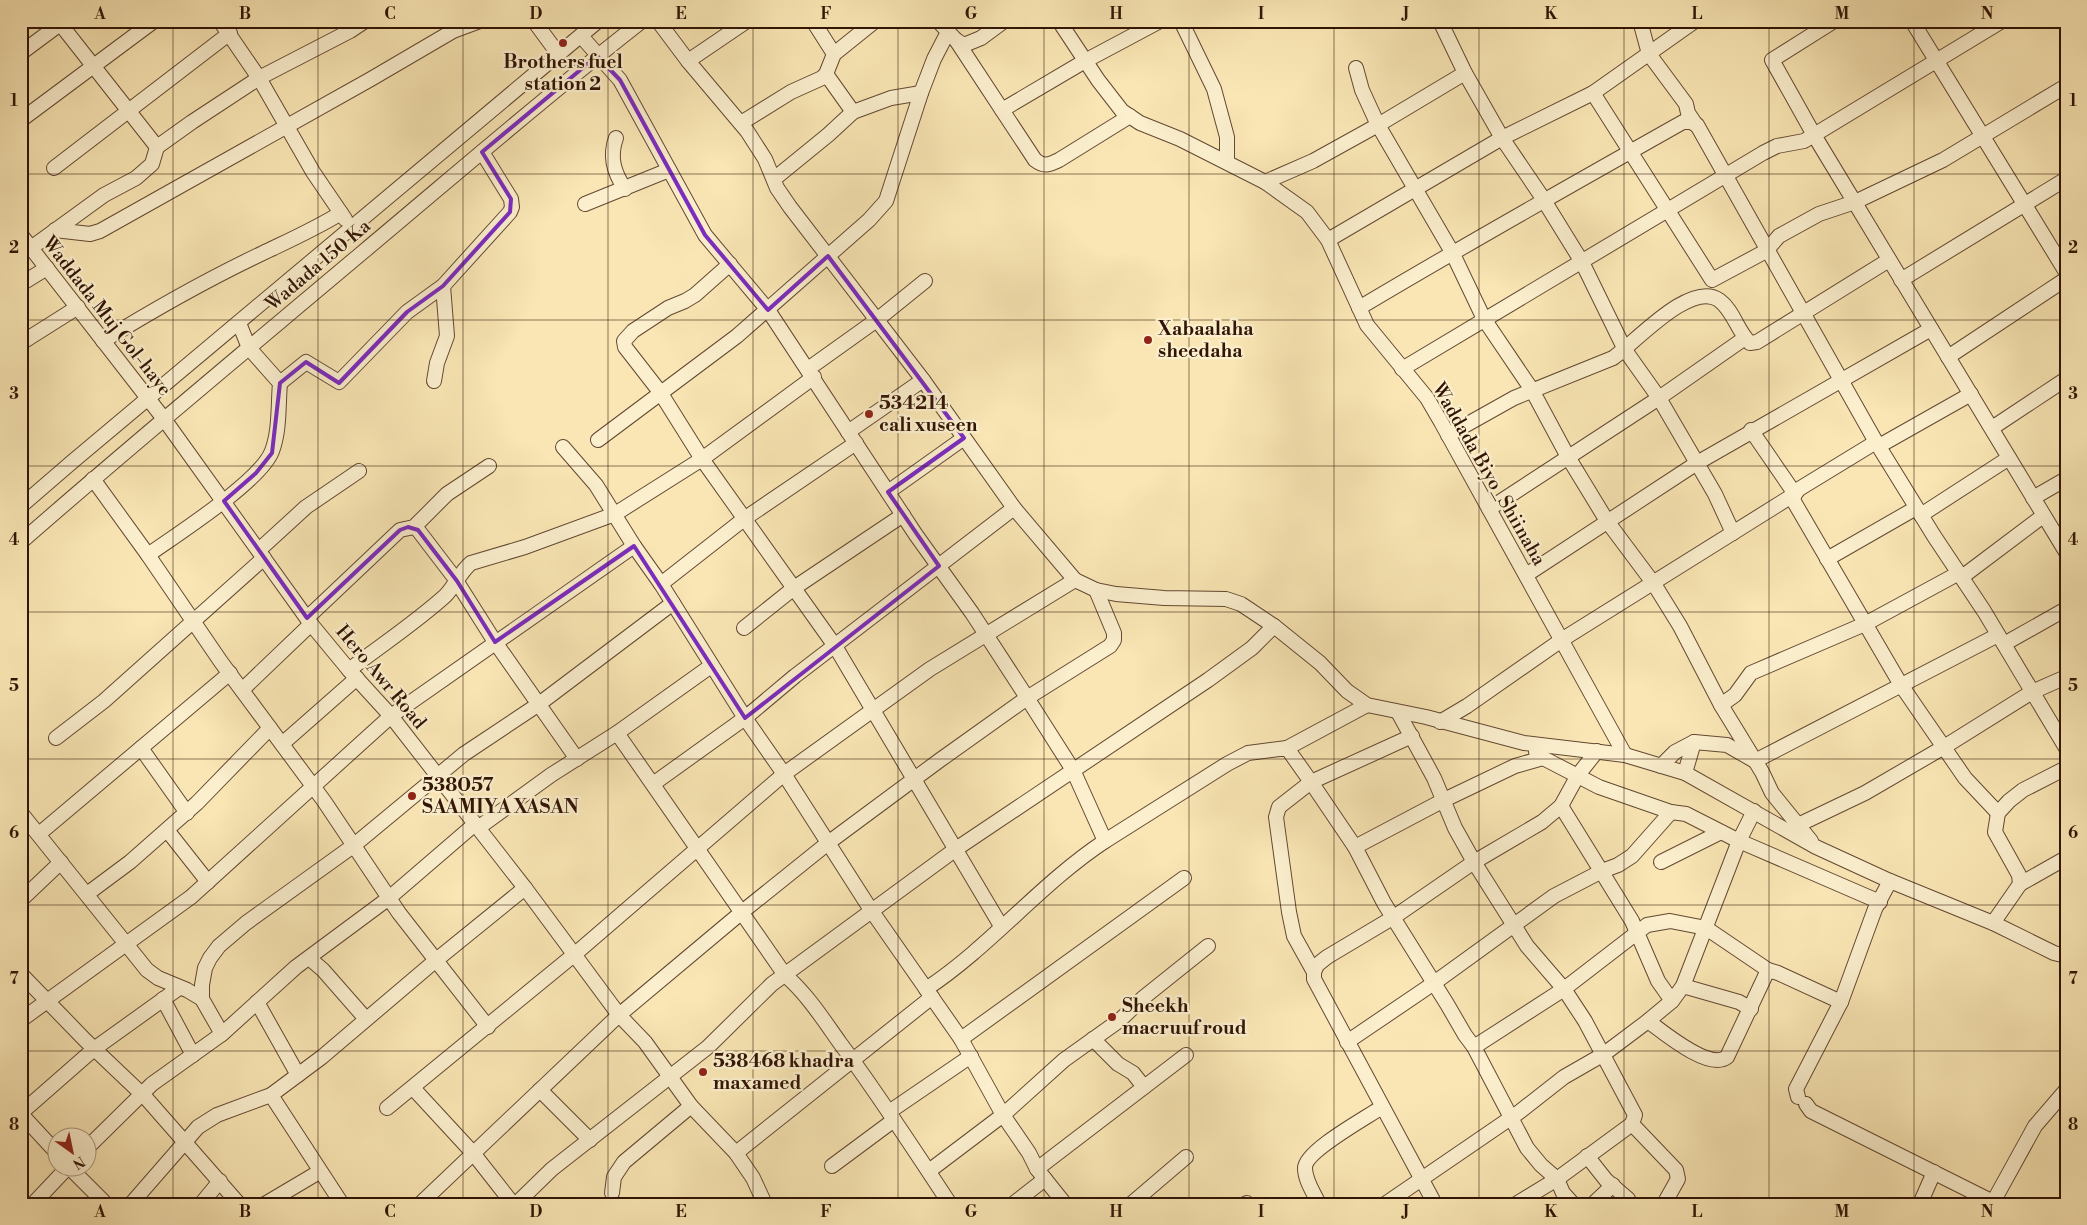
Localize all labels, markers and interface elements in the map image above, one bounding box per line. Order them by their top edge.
text: A [93,4,106,24]
text: B [239,4,251,24]
text: C [384,4,396,24]
text: D [530,4,543,24]
text: E [675,4,687,24]
text: F [820,4,832,24]
text: G [965,4,978,24]
text: H [1109,4,1123,24]
text: I [1258,4,1264,24]
text: J [1401,4,1409,24]
text: K [1545,4,1559,24]
text: L [1692,4,1703,24]
text: M [1835,4,1850,24]
text: N [1981,4,1994,24]
marker: Brothers fuel station 2 [557,37,569,49]
place label: Brothers fuel station 2 [503,50,623,96]
text: 1 [10,91,18,111]
text: 1 [2069,91,2077,111]
street label: Wadada 150 Ka [260,214,376,317]
street label: Waddada Muj Gol-haye [37,231,177,401]
text: 2 [9,238,19,258]
text: 2 [2068,238,2078,258]
place label: Xabaalaha sheedaha [1157,317,1254,363]
marker: Xabaalaha sheedaha [1142,334,1154,346]
street label: Waddada Biyo_Shiinaha [1426,377,1551,570]
text: 3 [9,384,19,404]
text: 3 [2068,384,2078,404]
place label: 534214 cali xuseen [879,391,978,437]
marker: 534214 cali xuseen [863,408,875,420]
text: 4 [9,530,20,550]
text: 4 [2068,530,2079,550]
street label: Hero Awr Road [330,620,432,734]
text: 5 [9,676,19,696]
text: 5 [2068,676,2078,696]
place label: 538057 SAAMIYA XASAN [422,773,579,819]
marker: 538057 SAAMIYA XASAN [406,790,418,802]
text: 6 [9,823,19,843]
text: 6 [2068,823,2078,843]
text: 7 [9,969,19,989]
text: 7 [2068,969,2078,989]
place label: Sheekh macruuf roud [1122,994,1247,1040]
marker: Sheekh macruuf roud [1106,1011,1118,1023]
place label: 538468 khadra maxamed [713,1049,855,1095]
marker: 538468 khadra maxamed [697,1066,709,1078]
text: 8 [9,1115,19,1135]
text: 8 [2068,1115,2078,1135]
north arrow [48,1128,98,1178]
text: N [69,1151,88,1173]
text: A [93,1202,106,1222]
text: B [239,1202,251,1222]
text: C [384,1202,396,1222]
text: D [530,1202,543,1222]
text: E [675,1202,687,1222]
text: F [820,1202,832,1222]
text: G [965,1202,978,1222]
text: H [1109,1202,1123,1222]
text: I [1258,1202,1264,1222]
text: J [1401,1202,1409,1222]
text: K [1545,1202,1559,1222]
text: L [1692,1202,1703,1222]
text: M [1835,1202,1850,1222]
text: N [1981,1202,1994,1222]

